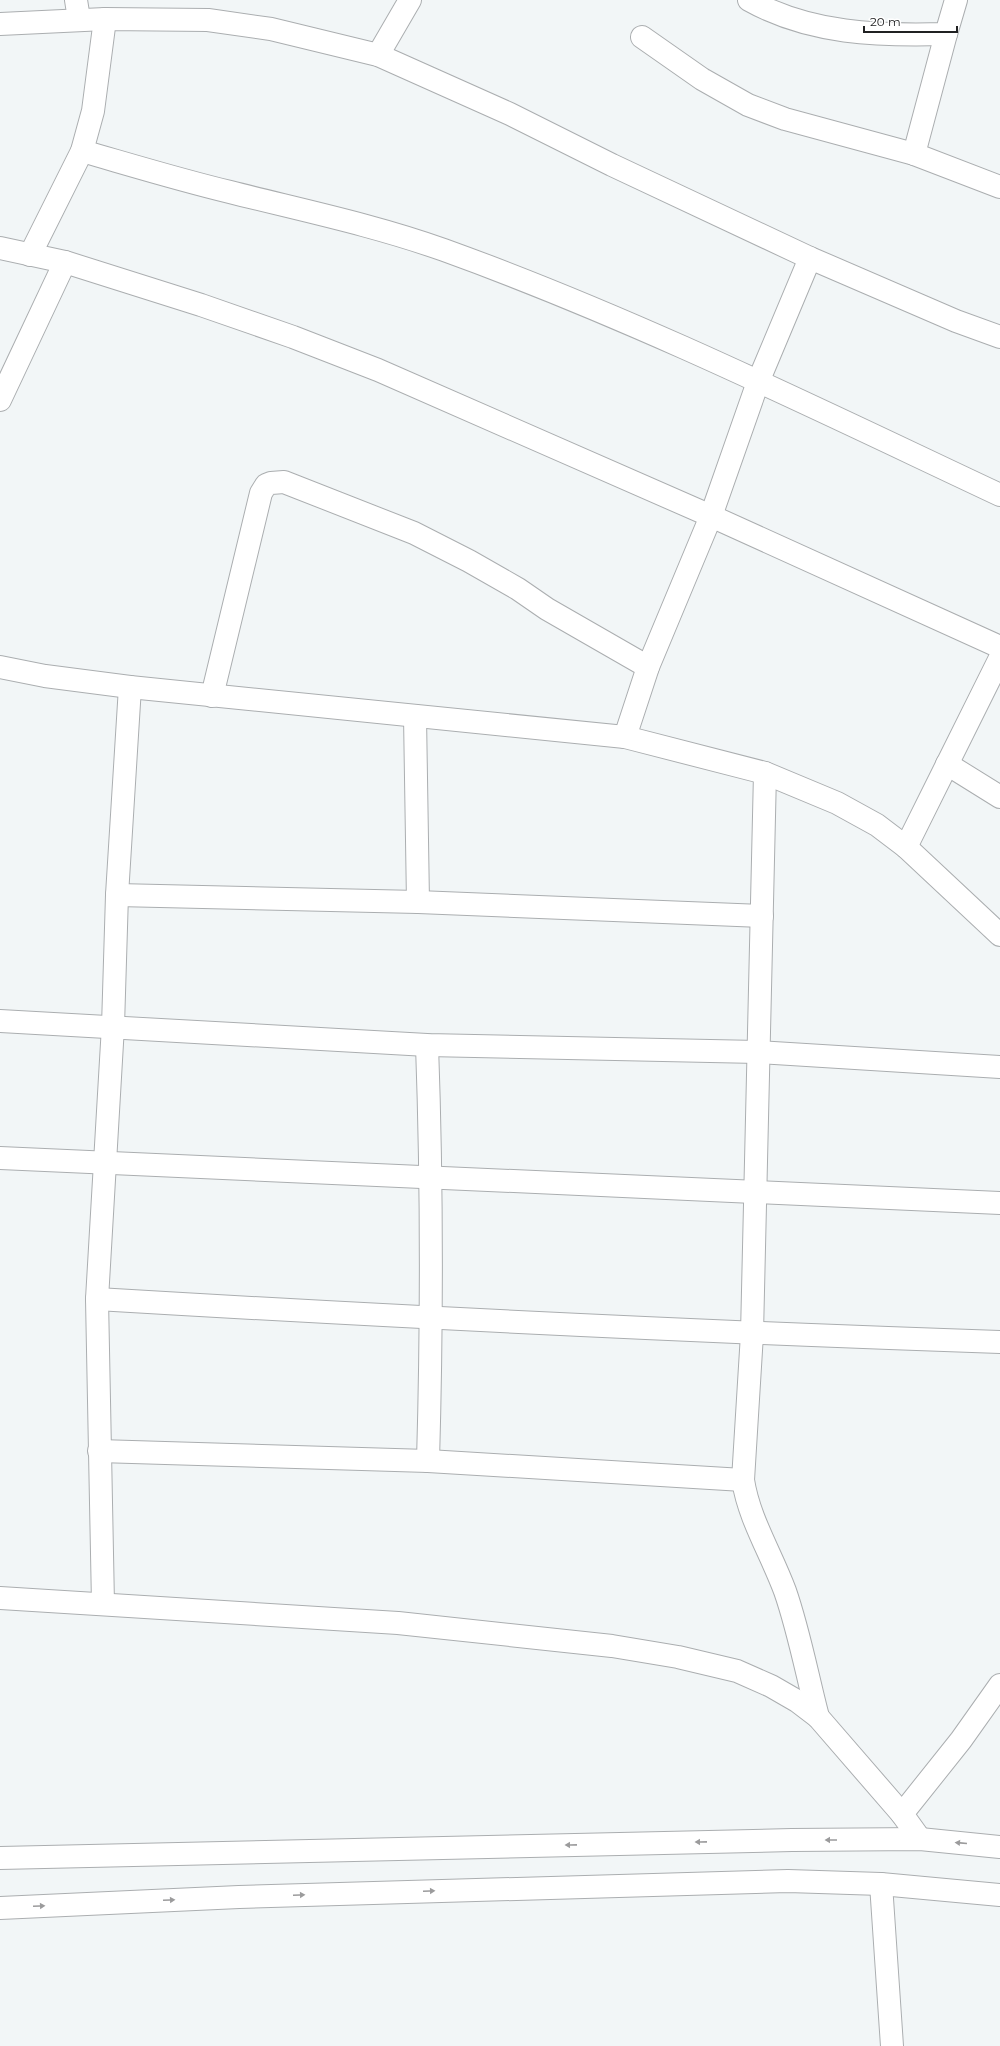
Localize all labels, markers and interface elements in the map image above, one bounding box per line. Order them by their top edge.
scale bar [864,8,957,34]
text: 20 m [870,14,901,29]
one-way arrow [824,1837,837,1843]
one-way arrow [695,1839,707,1846]
one-way arrow [955,1840,967,1847]
one-way arrow [565,1842,577,1849]
one-way arrow [423,1888,435,1895]
one-way arrow [293,1892,306,1898]
one-way arrow [163,1897,176,1903]
one-way arrow [33,1903,46,1909]

